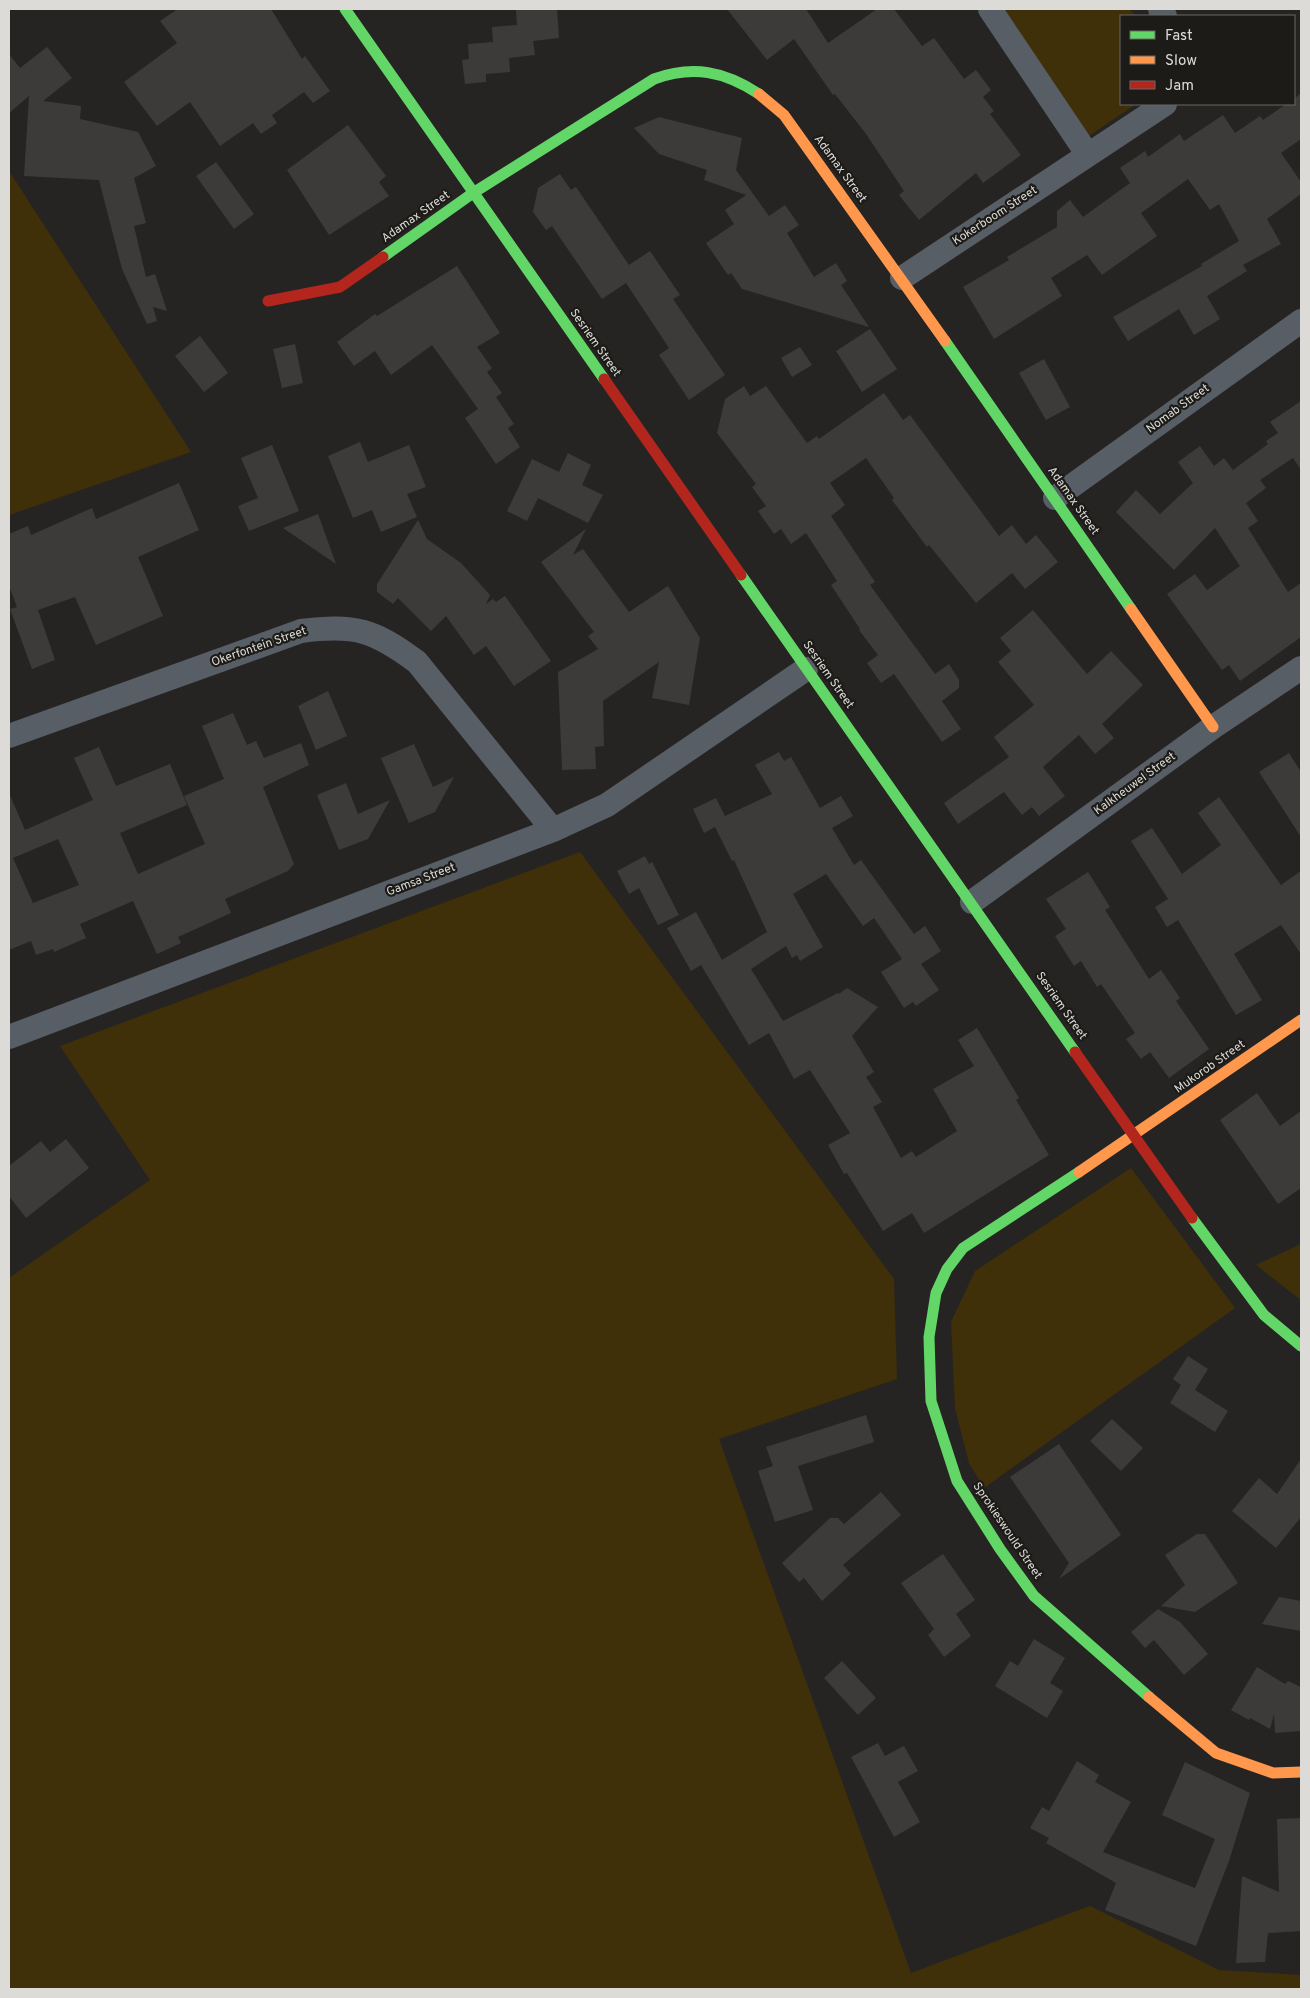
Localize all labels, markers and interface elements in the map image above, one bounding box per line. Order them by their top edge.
legend [1120,15,1295,105]
text: Fast [1165,27,1193,46]
text: Slow [1165,52,1197,71]
text: Jam [1165,77,1194,96]
street label: Adamax Street [810,132,870,206]
street label: Kokerboom Street [950,183,1040,249]
street label: Adamax Street [379,187,453,247]
street label: Sesriem Street [566,306,624,380]
street label: Nomab Street [1143,381,1213,437]
street label: Adamax Street [1043,464,1103,538]
street label: Okerfontein Street [209,623,309,671]
street label: Sesriem Street [799,638,857,712]
street label: Kalkheuwel Street [1091,749,1179,819]
street label: Gamsa Street [384,860,458,900]
street label: Sesriem Street [1032,969,1090,1043]
street label: Mukorob Street [1172,1037,1248,1097]
street label: Sprokieswould Street [969,1479,1045,1583]

